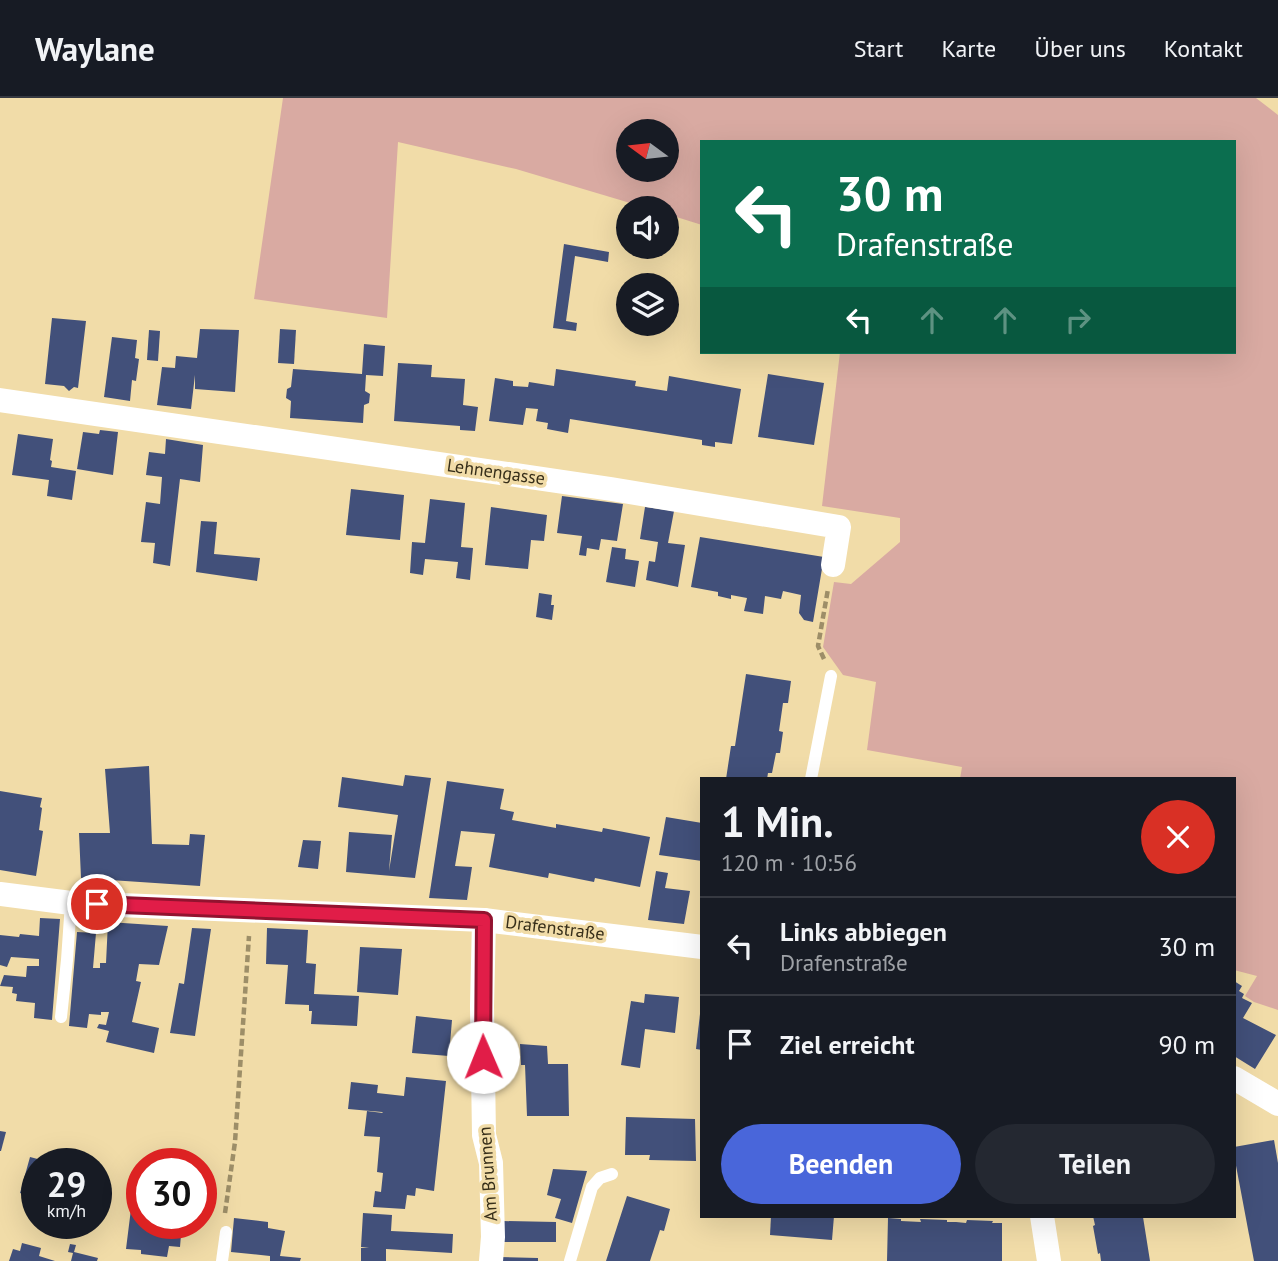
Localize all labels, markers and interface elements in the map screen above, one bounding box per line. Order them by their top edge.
text: Waylane [35,27,155,70]
text: Start [854,33,903,64]
text: Karte [941,33,996,64]
text: Über uns [1034,33,1126,64]
text: Kontakt [1164,33,1243,64]
north arrow [616,119,679,182]
map controls [616,119,679,336]
text: 30 m [836,161,943,225]
icon: left [721,168,812,259]
button: sound [616,196,679,259]
text: Drafenstraße [836,223,1014,265]
button: layers [616,273,679,336]
icon: left [840,301,878,339]
icon: ahead [913,301,951,339]
icon: ahead [986,301,1024,339]
icon: right [1059,301,1097,339]
street label: Lehnengasse [445,453,547,490]
text: 1 Min. [721,794,834,849]
button: close [1141,800,1215,874]
text: 120 m · 10:56 [721,848,857,877]
pin [67,874,127,934]
icon: arrive [78,885,116,923]
street label: Drafenstraße [504,910,606,945]
text: Links abbiegen [780,915,947,948]
icon: left [721,927,759,965]
text: 30 m [1159,930,1215,963]
text: Drafenstraße [780,948,908,977]
position arrow [446,1020,520,1094]
icon: arrive [721,1025,759,1063]
text: Ziel erreicht [780,1028,915,1061]
text: 90 m [1159,1028,1215,1061]
button: Beenden [721,1124,961,1204]
button: Teilen [975,1124,1215,1204]
street label: Am Brunnen [473,1126,502,1222]
speed limit sign: 30 [126,1148,217,1239]
text: 29 [47,1161,86,1207]
text: km/h [47,1199,86,1222]

